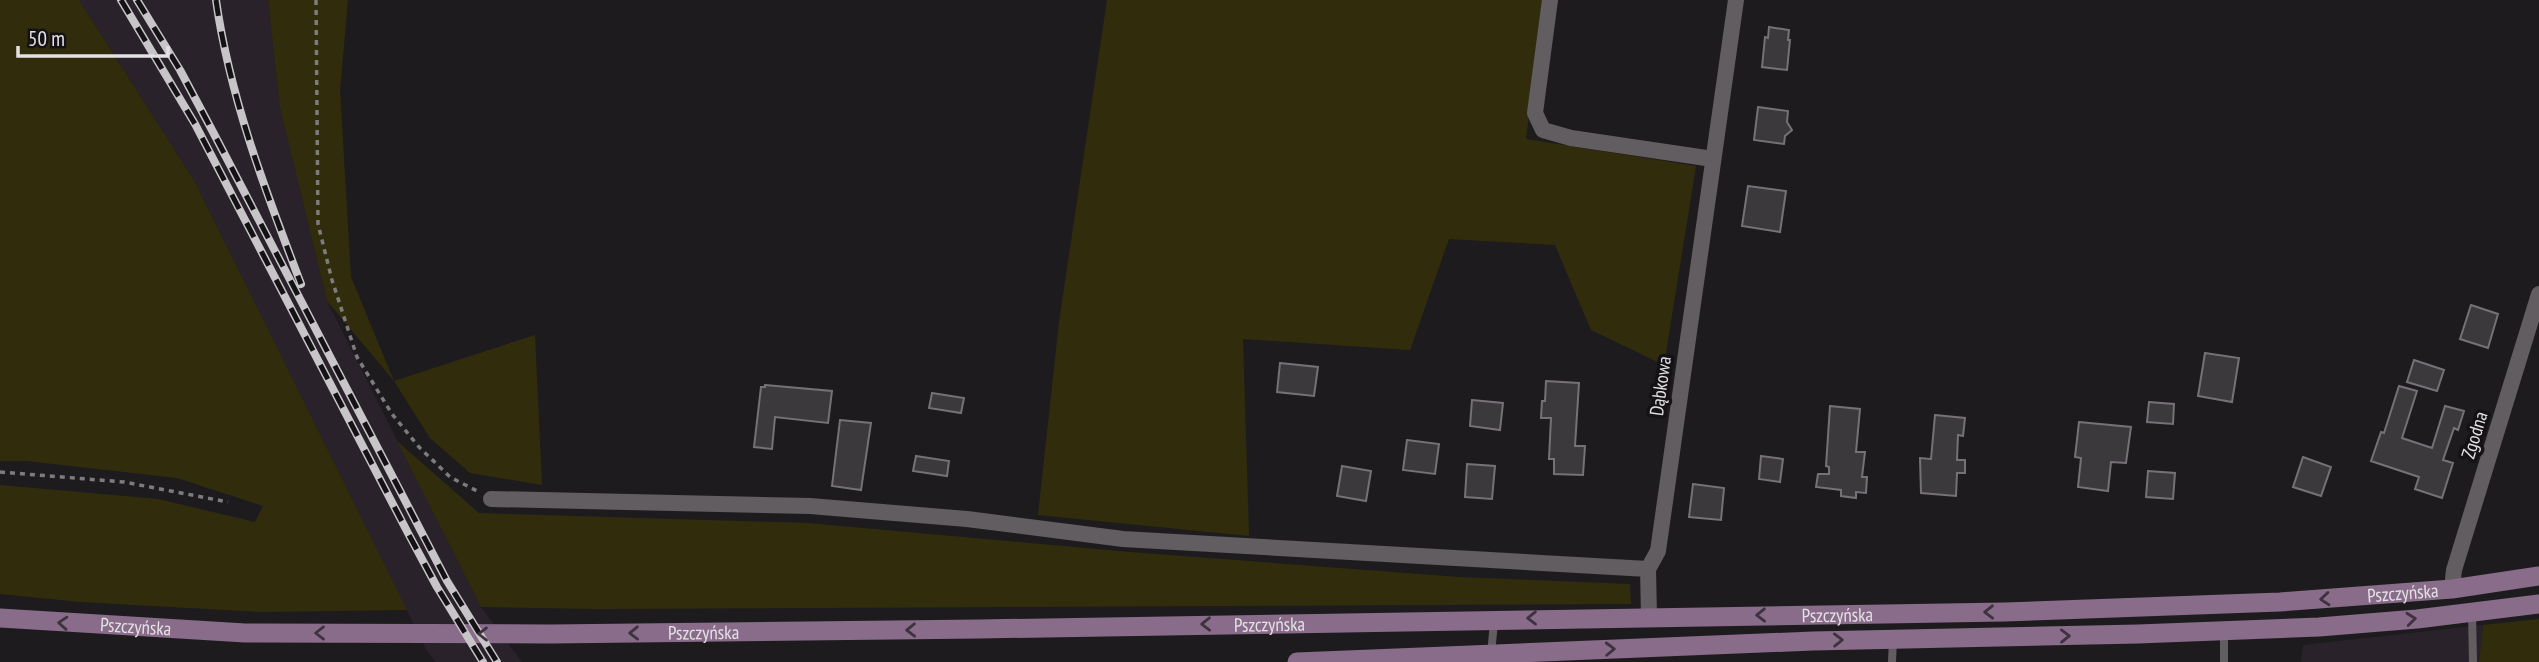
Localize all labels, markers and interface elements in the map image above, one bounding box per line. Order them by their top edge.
scale bar [18,14,168,58]
text: 50 m [28,25,65,52]
street label: Dąbkowa [1644,355,1676,417]
street label: Zgodna [2455,408,2493,462]
street label: Pszczyńska [2366,578,2439,607]
one-way arrow [2319,591,2330,606]
street label: Pszczyńska [1802,602,1873,627]
one-way arrow [1983,604,1994,620]
one-way arrow [1756,607,1766,623]
one-way arrow [1526,611,1537,626]
street label: Pszczyńska [99,612,172,640]
street label: Pszczyńska [1234,612,1305,637]
one-way arrow [2405,612,2417,627]
one-way arrow [57,615,68,630]
one-way arrow [1201,617,1212,632]
street label: Pszczyńska [668,620,739,645]
one-way arrow [905,622,915,638]
one-way arrow [314,625,325,641]
one-way arrow [628,625,639,641]
one-way arrow [477,626,488,642]
one-way arrow [2060,628,2071,643]
one-way arrow [1833,632,1843,648]
one-way arrow [1605,641,1616,656]

